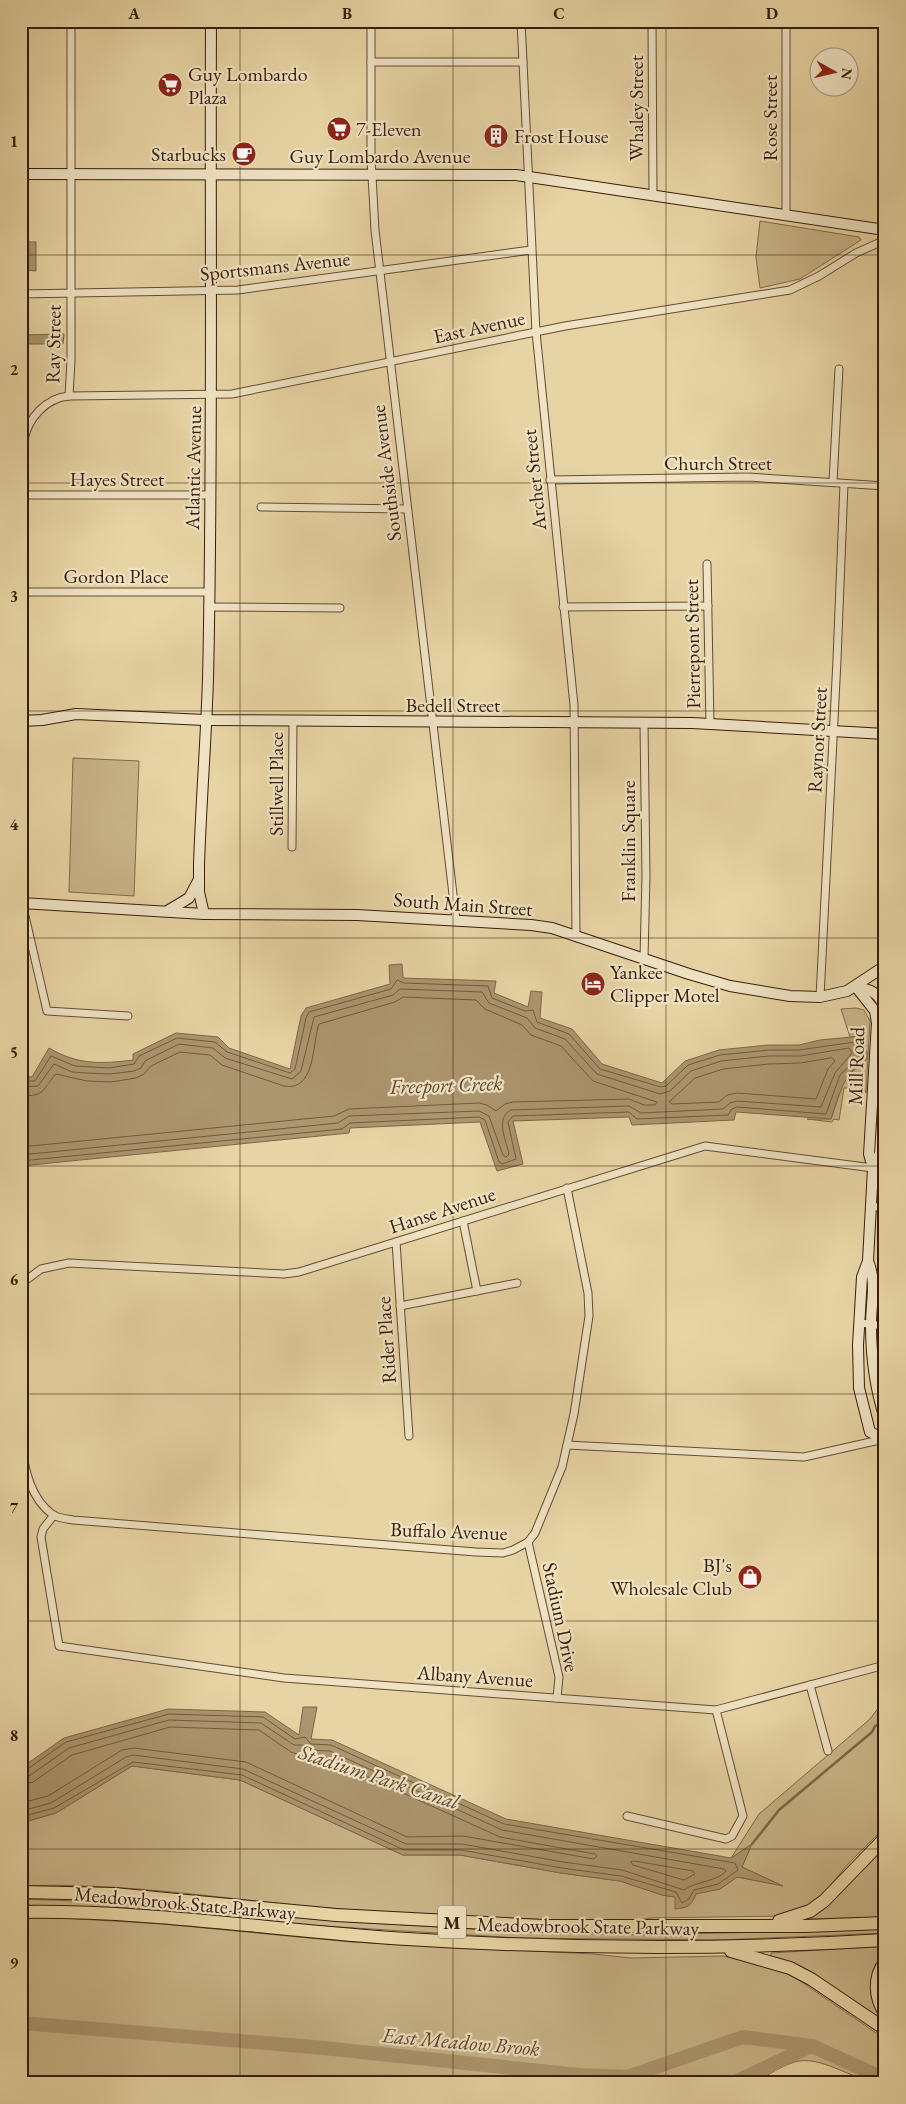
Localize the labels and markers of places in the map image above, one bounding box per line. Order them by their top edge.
place label: Guy Lombardo Plaza [188,61,308,110]
supermarket icon: Guy Lombardo Plaza [157,72,183,98]
supermarket icon: 7-Eleven [326,116,352,142]
place label: 7-Eleven [356,116,422,142]
building icon: Frost House [483,123,509,149]
place label: Frost House [514,123,609,149]
place label: Starbucks [151,141,226,167]
cafe icon: Starbucks [231,141,257,167]
place label: Yankee Clipper Motel [610,959,720,1008]
hotel icon: Yankee Clipper Motel [580,971,606,997]
place label: BJ's Wholesale Club [610,1552,732,1601]
shop icon: BJ's Wholesale Club [737,1564,763,1590]

